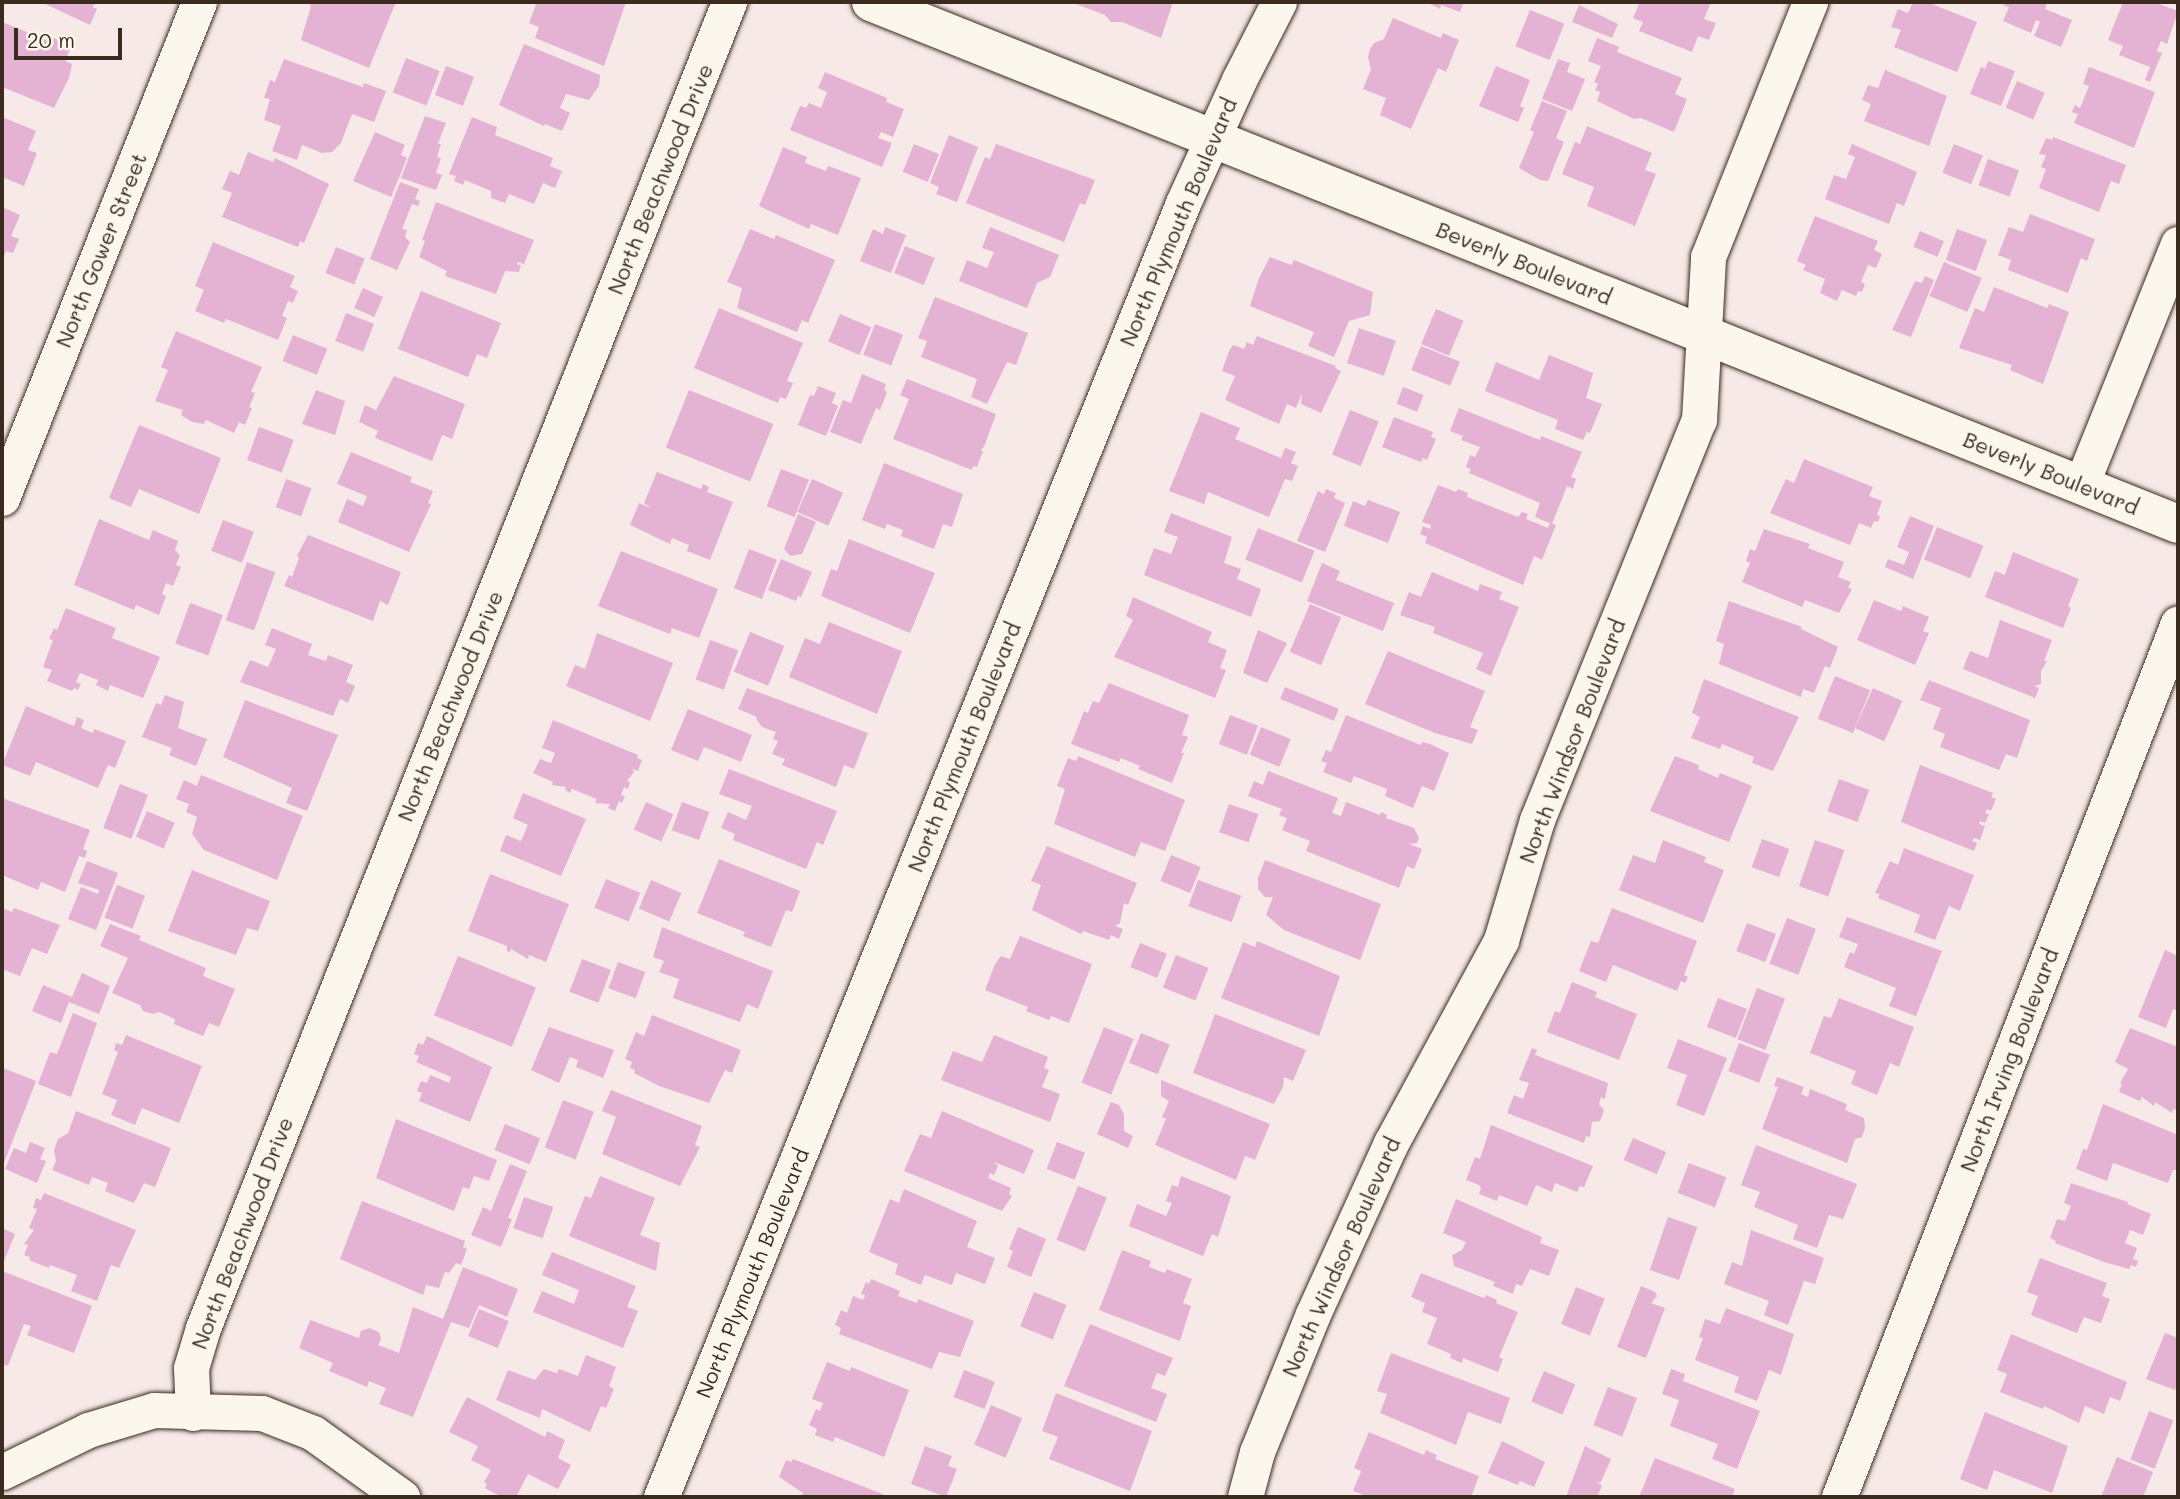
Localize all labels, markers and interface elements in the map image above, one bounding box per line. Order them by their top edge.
scale bar [18,14,126,58]
text: 20 m [27,26,75,53]
street label: North Beachwood Drive [602,60,718,298]
street label: North Plymouth Boulevard [1114,94,1242,350]
street label: North Gower Street [50,149,152,351]
street label: Beverly Boulevard [1433,216,1615,310]
street label: Beverly Boulevard [1960,426,2142,520]
street label: North Beachwood Drive [392,587,508,825]
street label: North Windsor Boulevard [1514,615,1630,867]
street label: North Plymouth Boulevard [902,618,1026,876]
street label: North Irving Boulevard [1955,945,2063,1175]
street label: North Beachwood Drive [186,1113,298,1353]
street label: North Windsor Boulevard [1277,1133,1405,1381]
street label: North Plymouth Boulevard [690,1144,814,1402]

